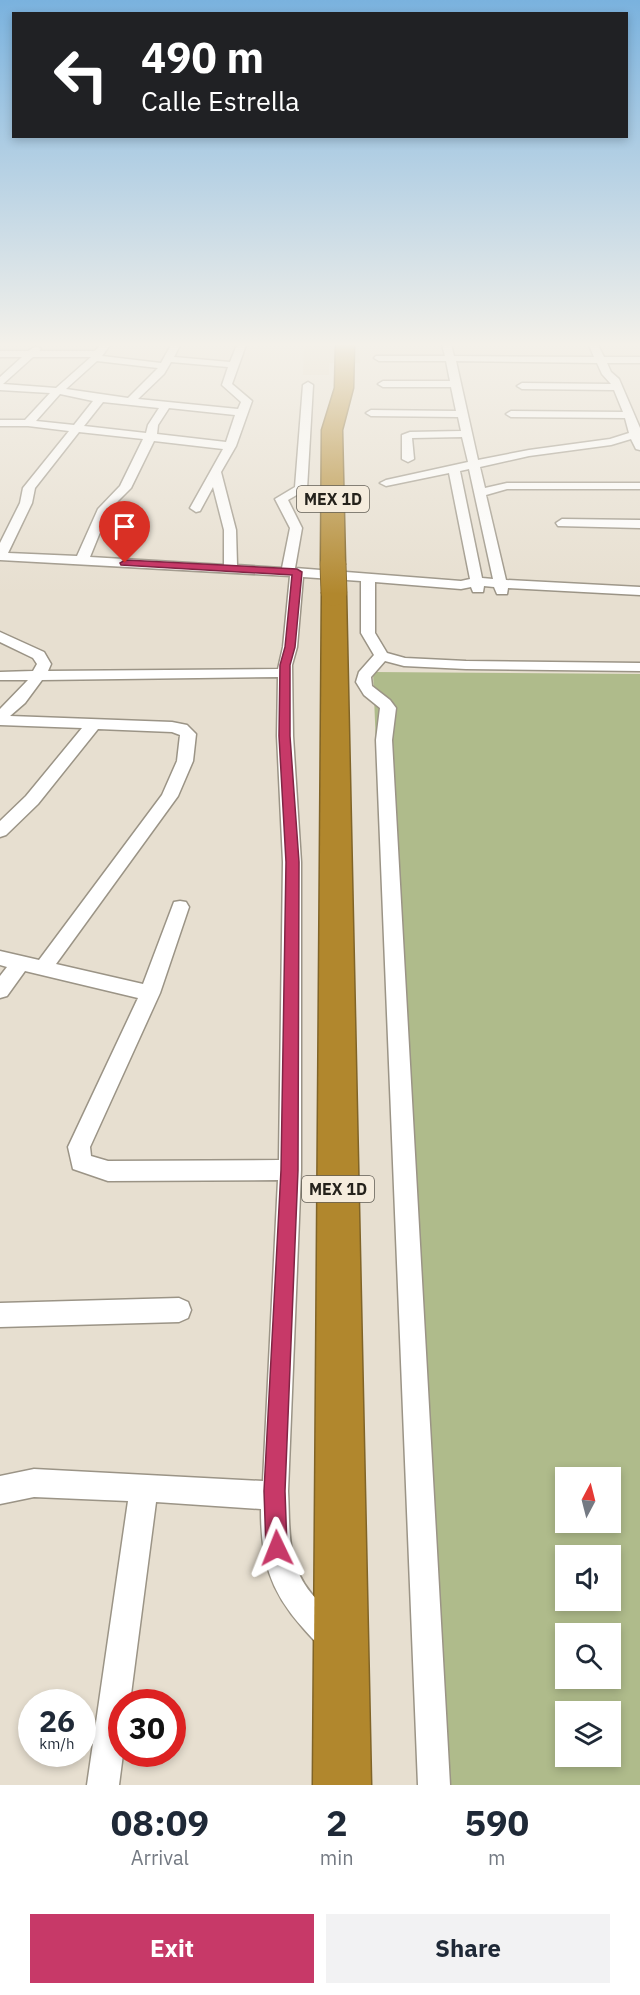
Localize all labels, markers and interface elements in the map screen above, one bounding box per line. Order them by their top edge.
text: 490 m [141,30,264,85]
icon: left [42,36,120,114]
text: Calle Estrella [141,83,300,118]
road number: MEX 1D [297,486,369,512]
pin [99,501,150,563]
icon: arrive [108,510,141,543]
road number: MEX 1D [302,1176,374,1202]
north arrow [555,1467,621,1533]
map controls [555,1467,621,1767]
position arrow [245,1516,309,1580]
button: sound [555,1545,621,1611]
button: search [555,1623,621,1689]
speed limit sign: 30 [108,1689,186,1767]
text: 26 [39,1701,75,1740]
button: layers [555,1701,621,1767]
text: km/h [39,1734,75,1753]
text: 08:09 [111,1799,209,1846]
text: 2 [326,1799,348,1846]
text: 590 [464,1799,529,1846]
text: Arrival [131,1844,189,1871]
text: min [320,1844,354,1871]
text: m [488,1844,506,1871]
button: Exit [30,1914,314,1983]
button: Share [326,1914,610,1983]

